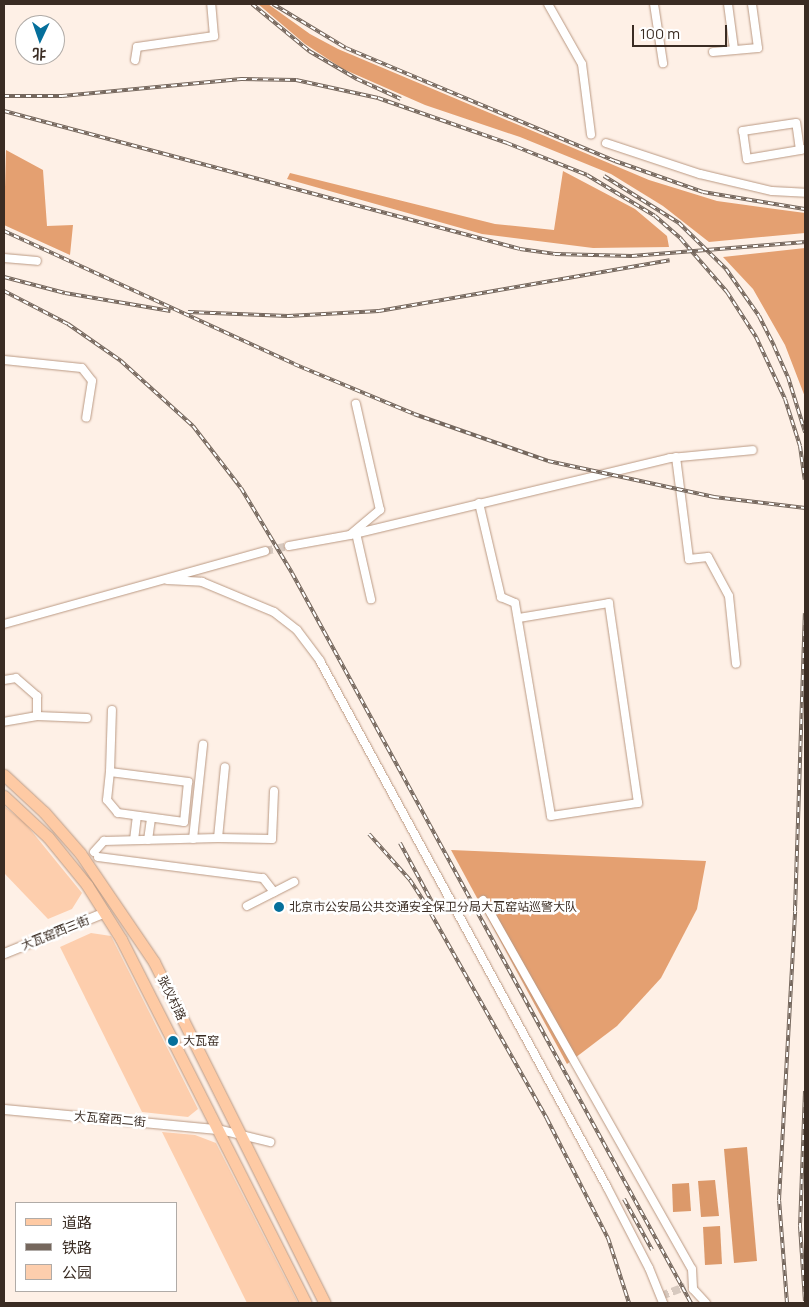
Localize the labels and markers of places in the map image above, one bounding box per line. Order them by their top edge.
place label: 北京市公安局公共交通安全保卫分局大瓦窑站巡警大队 [289,900,577,914]
marker: 北京市公安局公共交通安全保卫分局大瓦窑站巡警大队 [273,901,285,913]
place label: 大瓦窑 [183,1034,219,1048]
marker: 大瓦窑 [167,1035,179,1047]

